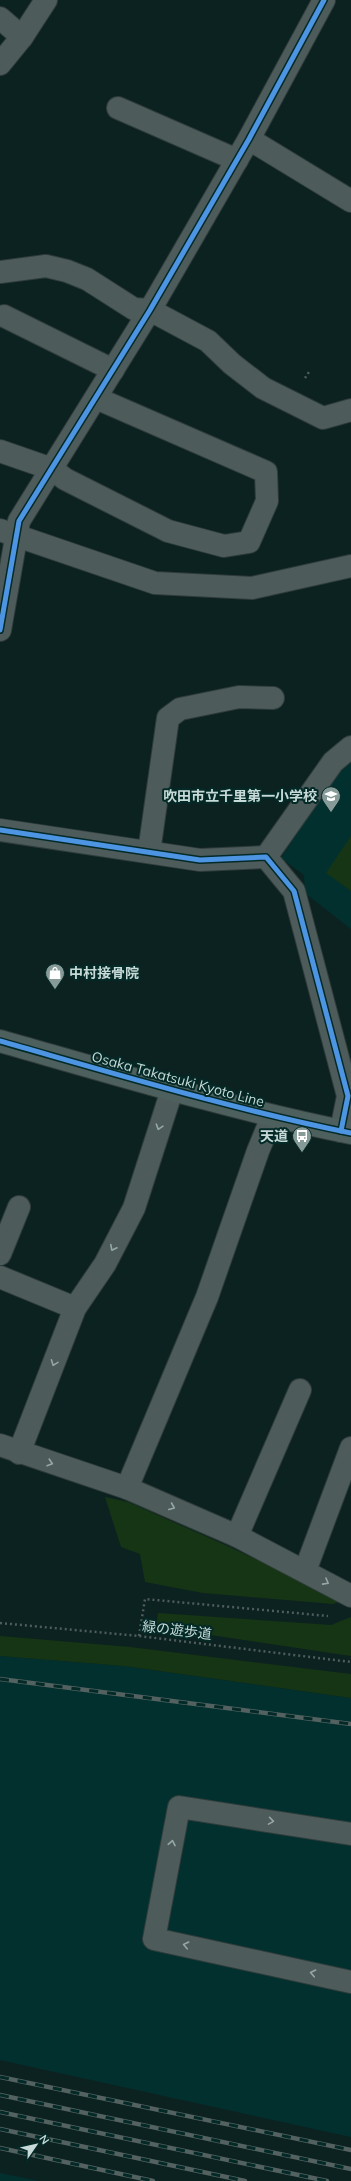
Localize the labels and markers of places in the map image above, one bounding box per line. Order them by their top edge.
school or university icon: 吹田市立千里第一小学校 [320,785,342,813]
place label: 吹田市立千里第一小学校 [163,787,317,805]
shop icon: 中村接骨院 [44,962,66,990]
place label: 中村接骨院 [69,964,139,982]
bus stop icon: 天道 [291,1125,313,1153]
place label: 天道 [260,1127,288,1145]

